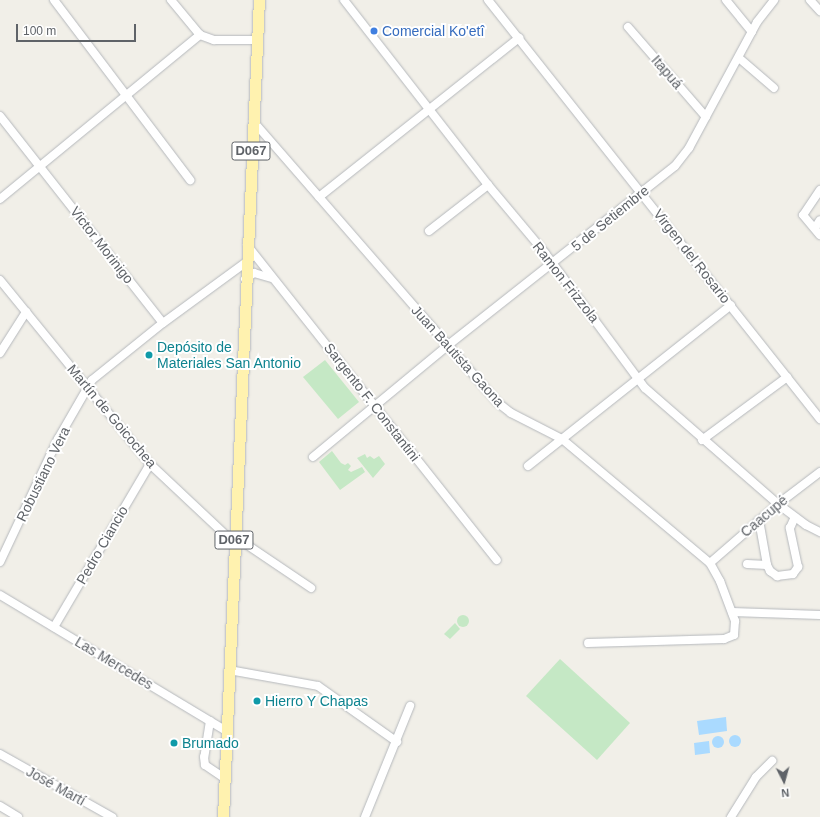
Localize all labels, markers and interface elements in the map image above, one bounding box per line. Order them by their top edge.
scale bar [18,16,138,42]
place label: Comercial Ko'etî [382,23,484,39]
text: 100 m [23,24,56,38]
marker: Comercial Ko'etî [369,26,379,36]
street label: Itapuá [648,52,686,92]
road number: D067 [231,140,271,162]
street label: 5 de Setiembre [568,182,652,254]
street label: Victor Morinigo [67,203,137,287]
street label: Virgen del Rosario [650,206,734,306]
street label: Ramon Frizzola [529,238,603,326]
street label: Juan Bautista Gaona [408,302,508,410]
place label: Depósito de Materiales San Antonio [157,339,302,372]
street label: Sargento F. Constantini [321,339,423,465]
marker: Depósito de Materiales San Antonio [144,350,154,360]
street label: Martín de Goicochea [64,361,160,471]
street label: Robustiano Vera [13,424,73,524]
street label: Caacupé [737,492,791,540]
street label: Pedro Ciancio [73,503,131,587]
road number: D067 [214,529,254,551]
street label: Las Mercedes [72,633,156,693]
place label: Hierro Y Chapas [265,693,368,709]
marker: Hierro Y Chapas [252,696,262,706]
place label: Brumado [182,735,239,751]
marker: Brumado [169,738,179,748]
north arrow [764,761,804,801]
street label: José Martí [23,763,89,809]
text: N [781,787,790,799]

